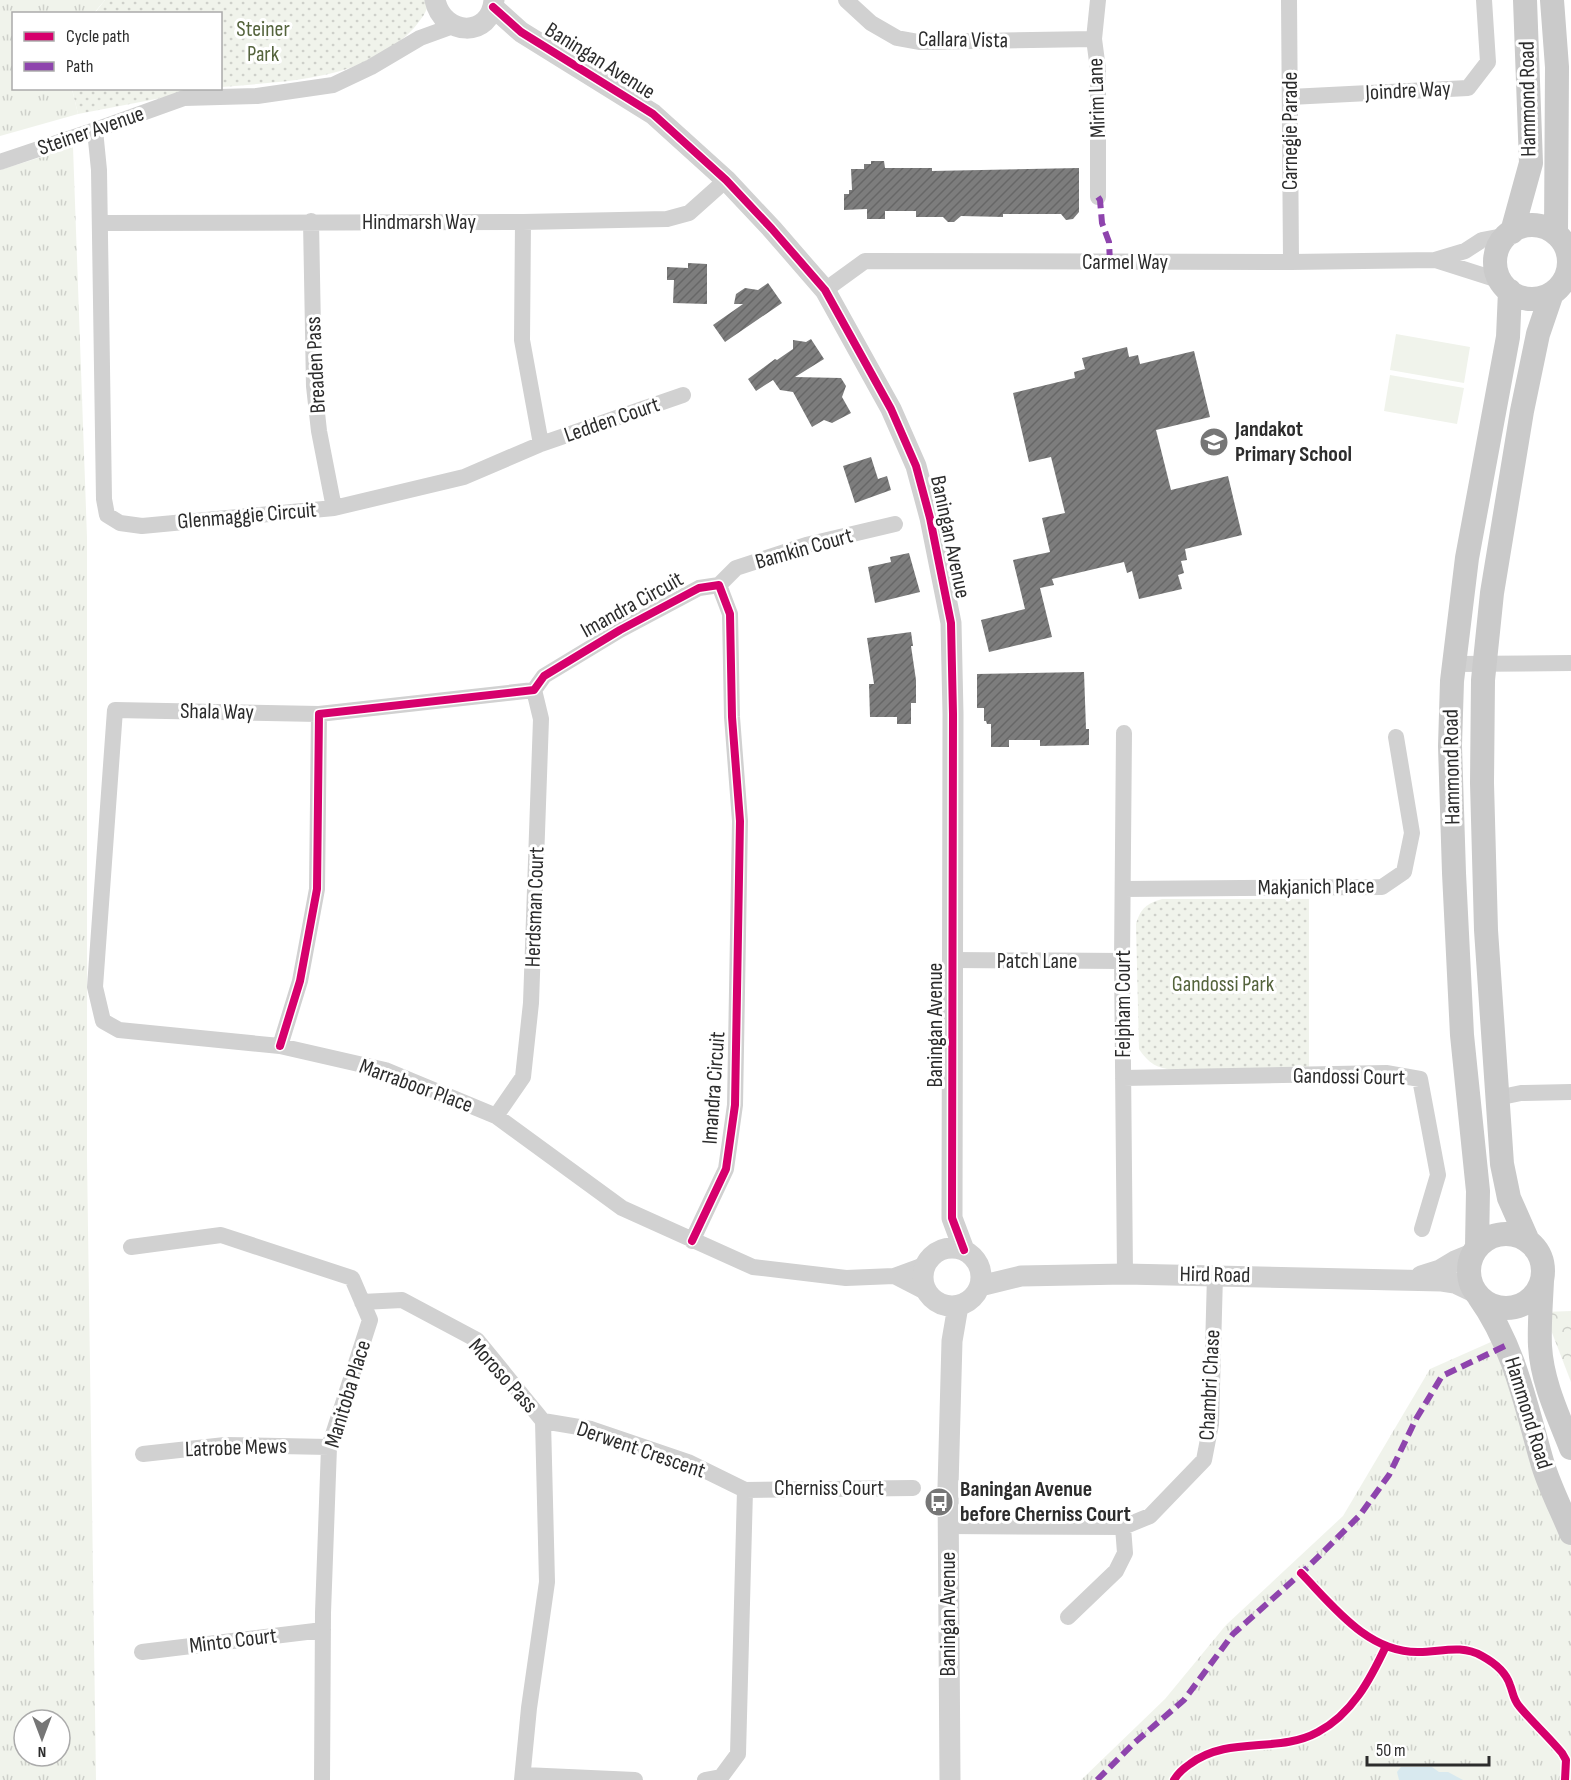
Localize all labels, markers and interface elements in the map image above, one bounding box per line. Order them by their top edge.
legend [12,12,222,90]
park label: Steiner Park [236,16,290,68]
street label: Baningan Avenue [540,16,660,106]
text: Cycle path [66,26,130,47]
street label: Callara Vista [918,26,1008,54]
street label: Hammond Road [1513,41,1543,157]
text: Path [66,56,94,77]
street label: Mirim Lane [1082,58,1112,138]
street label: Carnegie Parade [1277,72,1304,190]
street label: Joindre Way [1364,75,1452,107]
street label: Steiner Avenue [34,100,148,162]
street label: Hindmarsh Way [362,209,476,236]
street label: Carmel Way [1082,249,1169,276]
street label: Breaden Pass [300,316,332,414]
street label: Ledden Court [561,391,663,449]
place label: Jandakot Primary School [1234,416,1352,468]
school or university icon: Jandakot Primary School [1198,426,1230,458]
street label: Baningan Avenue [924,473,976,601]
street label: Glenmaggie Circuit [176,496,318,536]
street label: Bamkin Court [752,522,856,576]
street label: Imandra Circuit [576,566,688,644]
street label: Shala Way [180,698,255,726]
street label: Hammond Road [1437,709,1467,825]
street label: Herdsman Court [519,846,551,968]
street label: Makjanich Place [1257,872,1375,902]
street label: Patch Lane [997,948,1077,975]
street label: Felpham Court [1110,950,1137,1058]
street label: Baningan Avenue [922,963,949,1087]
park label: Gandossi Park [1172,971,1275,998]
street label: Imandra Circuit [697,1030,731,1145]
street label: Marraboor Place [356,1053,476,1119]
street label: Gandossi Court [1293,1063,1406,1091]
street label: Hird Road [1179,1261,1251,1289]
street label: Chambri Chase [1194,1329,1226,1441]
street label: Moroso Pass [463,1333,543,1419]
street label: Manitoba Place [319,1337,377,1451]
street label: Hammond Road [1498,1354,1558,1472]
street label: Derwent Crescent [573,1415,709,1485]
street label: Latrobe Mews [185,1433,288,1463]
street label: Cherniss Court [774,1475,884,1502]
place label: Baningan Avenue before Cherniss Court [960,1476,1131,1528]
bus stop icon: Baningan Avenue before Cherniss Court [923,1486,955,1518]
street label: Baningan Avenue [935,1552,962,1676]
street label: Minto Court [188,1622,279,1660]
north arrow [12,1708,72,1768]
scale bar [1367,1729,1488,1767]
text: 50 m [1376,1740,1406,1761]
text: N [38,1742,46,1761]

